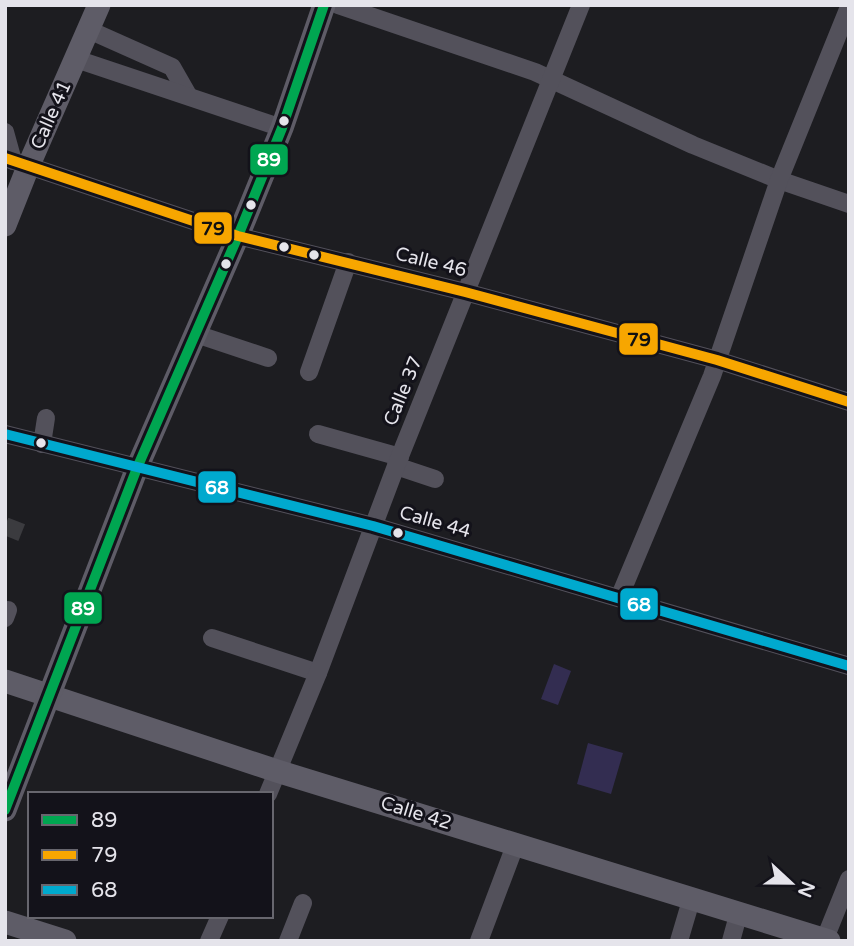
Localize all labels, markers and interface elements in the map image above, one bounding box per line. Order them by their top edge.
street label: Calle 41 [26,77,76,153]
unlabelled marker [277,114,291,128]
line badge: 89 [249,143,289,176]
text: 89 [257,149,281,171]
unlabelled marker [244,198,258,212]
line badge: 79 [193,211,233,245]
text: 79 [201,218,225,240]
unlabelled marker [277,240,291,254]
street label: Calle 46 [393,243,469,282]
unlabelled marker [307,248,321,262]
unlabelled marker [219,257,233,271]
line badge: 79 [618,322,659,356]
text: 79 [627,329,651,351]
street label: Calle 37 [379,353,427,429]
unlabelled marker [34,436,48,450]
line badge: 68 [197,470,237,504]
text: 68 [205,477,229,499]
street label: Calle 44 [397,501,473,543]
unlabelled marker [391,526,405,540]
line badge: 68 [619,587,659,621]
line badge: 89 [63,591,103,625]
text: 68 [627,594,651,616]
text: 89 [71,598,95,620]
legend [28,792,273,918]
street label: Calle 42 [378,792,454,834]
text: 89 [91,808,117,833]
text: 79 [91,843,117,868]
north arrow [756,848,826,918]
text: 68 [91,878,117,903]
text: N [793,878,819,900]

